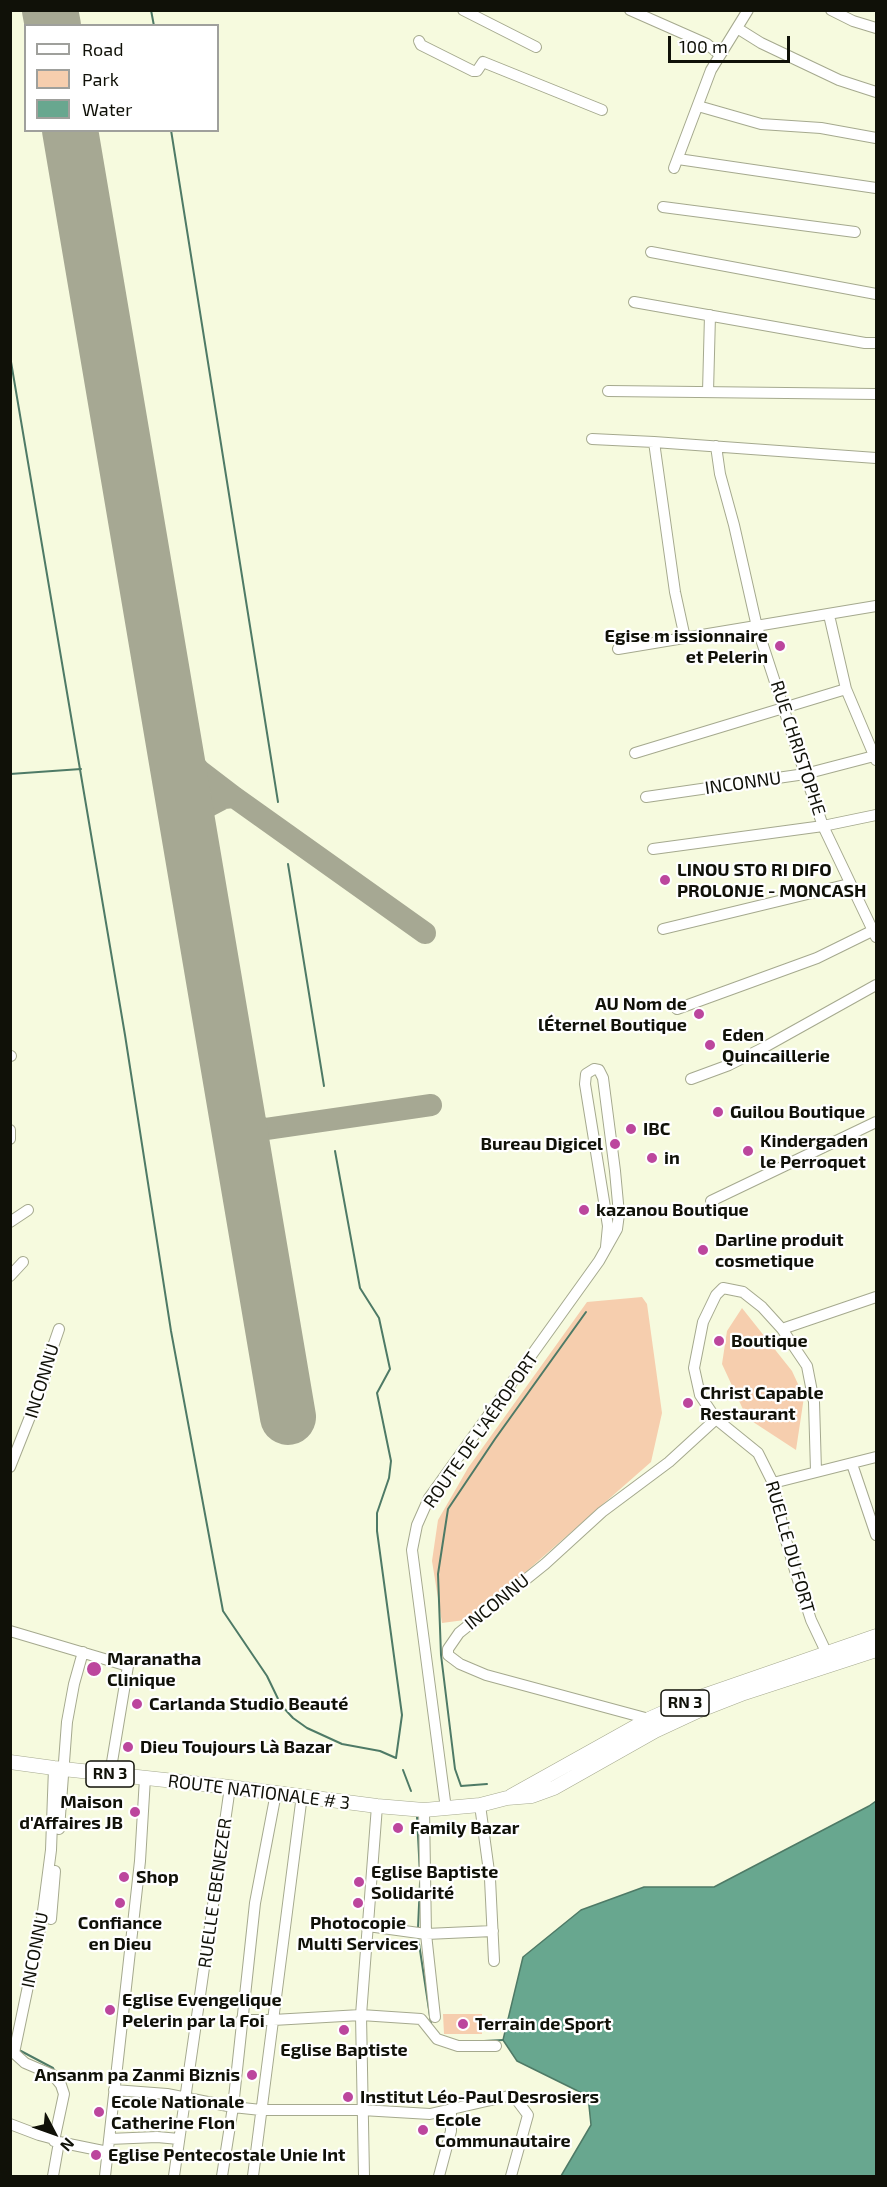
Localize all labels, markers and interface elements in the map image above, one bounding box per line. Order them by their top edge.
legend [24,24,219,132]
scale bar [671,24,792,62]
text: 100 m [679,35,728,57]
text: Road [82,38,123,60]
text: Park [82,68,119,90]
text: Water [82,98,132,120]
place label: Egise m issionnaire et Pelerin [605,625,768,668]
marker: Egise m issionnaire et Pelerin [773,639,787,653]
street label: RUE CHRISTOPHE [766,678,830,818]
street label: INCONNU [703,767,783,799]
place label: LINOU STO RI DIFO PROLONJE - MONCASH [677,859,866,902]
marker: LINOU STO RI DIFO PROLONJE - MONCASH [658,873,672,887]
place label: AU Nom de lÉternel Boutique [538,993,687,1036]
marker: AU Nom de lÉternel Boutique [692,1007,706,1021]
place label: Eden Quincaillerie [722,1024,830,1066]
marker: Eden Quincaillerie [703,1038,717,1052]
place label: Guilou Boutique [730,1101,865,1123]
marker: Guilou Boutique [711,1105,725,1119]
place label: IBC [643,1118,670,1140]
marker: IBC [624,1122,638,1136]
place label: Kindergaden le Perroquet [760,1130,868,1172]
place label: Bureau Digicel [481,1133,603,1155]
marker: Bureau Digicel [608,1137,622,1151]
marker: Kindergaden le Perroquet [741,1144,755,1158]
place label: in [664,1147,680,1169]
marker: in [645,1151,659,1165]
place label: kazanou Boutique [596,1199,749,1221]
marker: kazanou Boutique [577,1203,591,1217]
place label: Darline produit cosmetique [715,1229,844,1272]
marker: Darline produit cosmetique [696,1243,710,1257]
place label: Boutique [731,1330,808,1352]
marker: Boutique [712,1334,726,1348]
street label: INCONNU [20,1341,64,1421]
street label: ROUTE DE L'AÉROPORT [419,1348,543,1512]
place label: Christ Capable Restaurant [700,1382,824,1424]
marker: Christ Capable Restaurant [681,1396,695,1410]
street label: RUELLE DU FORT [761,1478,819,1616]
street label: INCONNU [460,1569,534,1635]
place label: Maranatha Clinique [107,1648,201,1690]
marker: Maranatha Clinique [85,1660,103,1678]
road number: RN 3 [661,1690,709,1716]
place label: Carlanda Studio Beauté [149,1693,348,1715]
marker: Carlanda Studio Beauté [130,1697,144,1711]
place label: Dieu Toujours Là Bazar [140,1736,333,1758]
marker: Dieu Toujours Là Bazar [121,1740,135,1754]
road number: RN 3 [86,1761,134,1787]
street label: ROUTE NATIONALE # 3 [167,1770,351,1814]
place label: Maison d'Affaires JB [19,1791,123,1834]
marker: Maison d'Affaires JB [128,1805,142,1819]
street label: RUELLE EBENEZER [194,1817,236,1969]
place label: Family Bazar [410,1817,519,1839]
marker: Family Bazar [391,1821,405,1835]
place label: Eglise Baptiste Solidarité [371,1861,498,1904]
place label: Shop [136,1866,179,1888]
marker: Shop [117,1870,131,1884]
marker: Eglise Baptiste Solidarité [352,1875,366,1889]
marker: Confiance en Dieu [113,1896,127,1910]
marker: Photocopie Multi Services [351,1896,365,1910]
street label: INCONNU [17,1910,53,1990]
place label: Confiance en Dieu [78,1912,162,1954]
place label: Photocopie Multi Services [297,1912,419,1954]
place label: Eglise Evengelique Pelerin par la Foi [122,1989,282,2032]
marker: Eglise Evengelique Pelerin par la Foi [103,2003,117,2017]
place label: Terrain de Sport [475,2013,611,2035]
marker: Terrain de Sport [456,2017,470,2031]
marker: Eglise Baptiste [337,2023,351,2037]
place label: Eglise Baptiste [280,2039,408,2061]
place label: Ansanm pa Zanmi Biznis [34,2064,240,2086]
marker: Ansanm pa Zanmi Biznis [245,2068,259,2082]
place label: Institut Léo-Paul Desrosiers [360,2086,599,2108]
marker: Institut Léo-Paul Desrosiers [341,2090,355,2104]
place label: Ecole Nationale Catherine Flon [111,2091,244,2134]
north arrow [24,2103,84,2163]
marker: Ecole Nationale Catherine Flon [92,2105,106,2119]
place label: Ecole Communautaire [435,2109,571,2152]
marker: Ecole Communautaire [416,2123,430,2137]
text: N [57,2135,79,2156]
place label: Eglise Pentecostale Unie Int [108,2144,345,2166]
marker: Eglise Pentecostale Unie Int [89,2148,103,2162]

